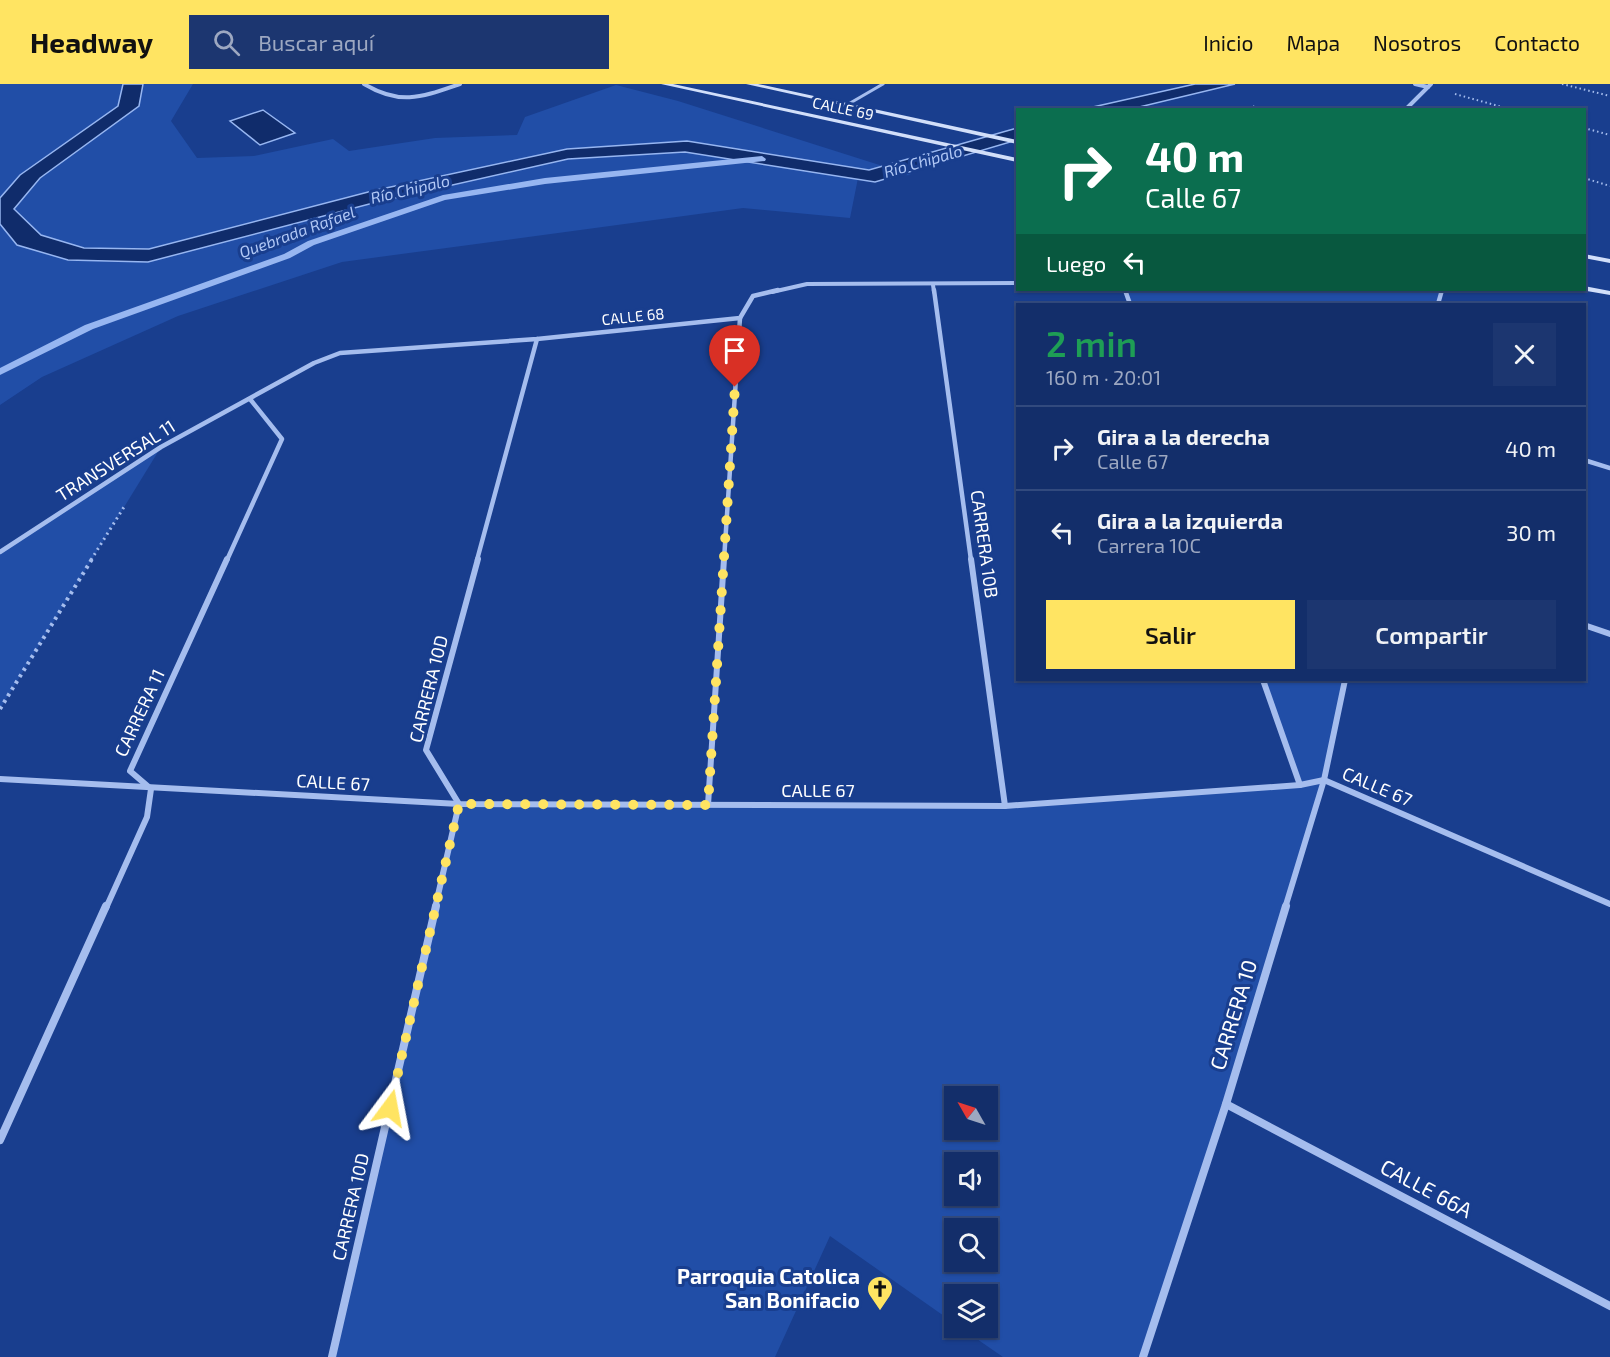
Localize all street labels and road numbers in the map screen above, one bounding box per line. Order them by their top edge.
street label: CALLE 69 [811,93,876,123]
street label: CALLE 68 [601,304,665,328]
street label: TRANSVERSAL 11 [52,415,179,506]
street label: CARRERA 10B [967,488,1003,599]
street label: CARRERA 10D [404,633,452,745]
street label: CARRERA 11 [109,665,169,760]
street label: CALLE 67 [1339,762,1416,811]
street label: CALLE 67 [296,769,370,795]
street label: CALLE 67 [781,779,855,801]
street label: CARRERA 10 [1204,956,1261,1073]
street label: CARRERA 10D [327,1151,373,1263]
street label: CALLE 66A [1377,1153,1477,1222]

